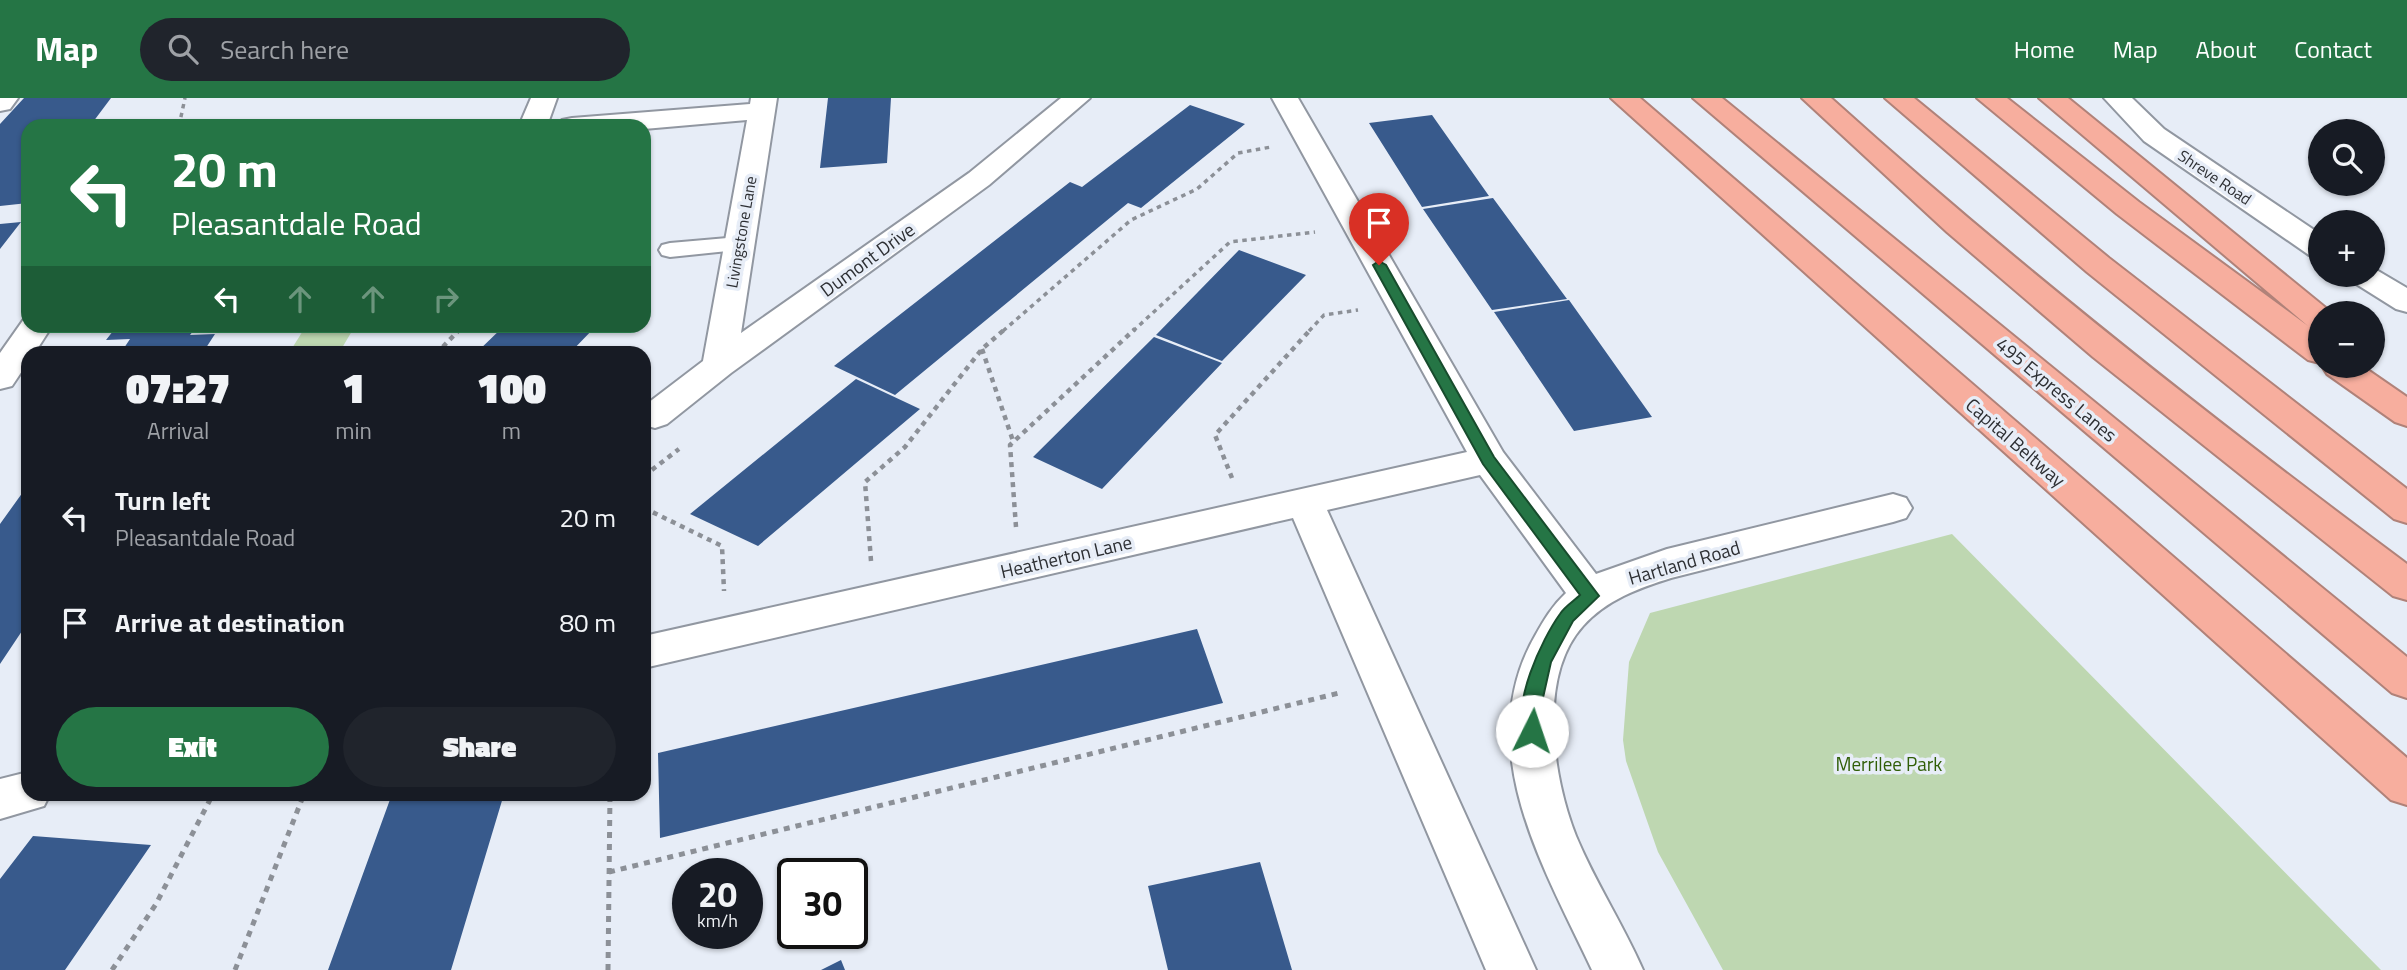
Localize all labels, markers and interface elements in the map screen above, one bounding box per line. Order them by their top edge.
search box [140,18,630,81]
text: Map [35,24,98,74]
icon: search [164,30,202,68]
text: Search here [220,30,349,69]
text: Home [2014,31,2075,67]
text: Map [2113,31,2158,67]
text: About [2196,31,2256,67]
text: Contact [2294,31,2372,67]
map controls [2308,119,2385,378]
button: search [2308,119,2385,196]
text: 20 m [171,131,278,206]
street label: Shreve Road [2173,143,2257,211]
icon: left [56,147,147,238]
street label: Livingstone Lane [719,174,763,290]
pin [1349,193,1409,265]
text: Pleasantdale Road [171,199,422,247]
icon: arrive [1360,204,1398,242]
button: + [2308,210,2385,287]
street label: Dumont Drive [814,215,920,303]
icon: left [208,280,246,318]
icon: ahead [281,280,319,318]
icon: ahead [354,280,392,318]
icon: right [427,280,465,318]
button: − [2308,301,2385,378]
street label: 495 Express Lanes [1990,330,2124,449]
text: 07:27 [126,355,230,419]
text: 1 [342,355,365,419]
text: 100 [477,355,546,419]
street label: Capital Beltway [1960,390,2072,494]
text: Arrival [147,413,209,448]
text: min [335,413,372,448]
text: m [502,413,521,448]
text: Turn left [115,481,210,520]
text: 20 m [559,498,616,537]
icon: left [56,499,94,537]
text: Pleasantdale Road [115,520,295,555]
street label: Heatherton Lane [997,527,1135,585]
street label: Hartland Road [1625,532,1743,592]
text: Arrive at destination [115,603,345,642]
text: 80 m [559,603,616,642]
icon: arrive [56,604,94,642]
position arrow [1495,694,1569,768]
button: Exit [56,707,329,787]
button: Share [343,707,616,787]
park label: Merrilee Park [1836,749,1942,778]
speed limit sign: 30 [777,858,868,949]
text: 20 [698,867,737,921]
text: km/h [697,907,738,934]

